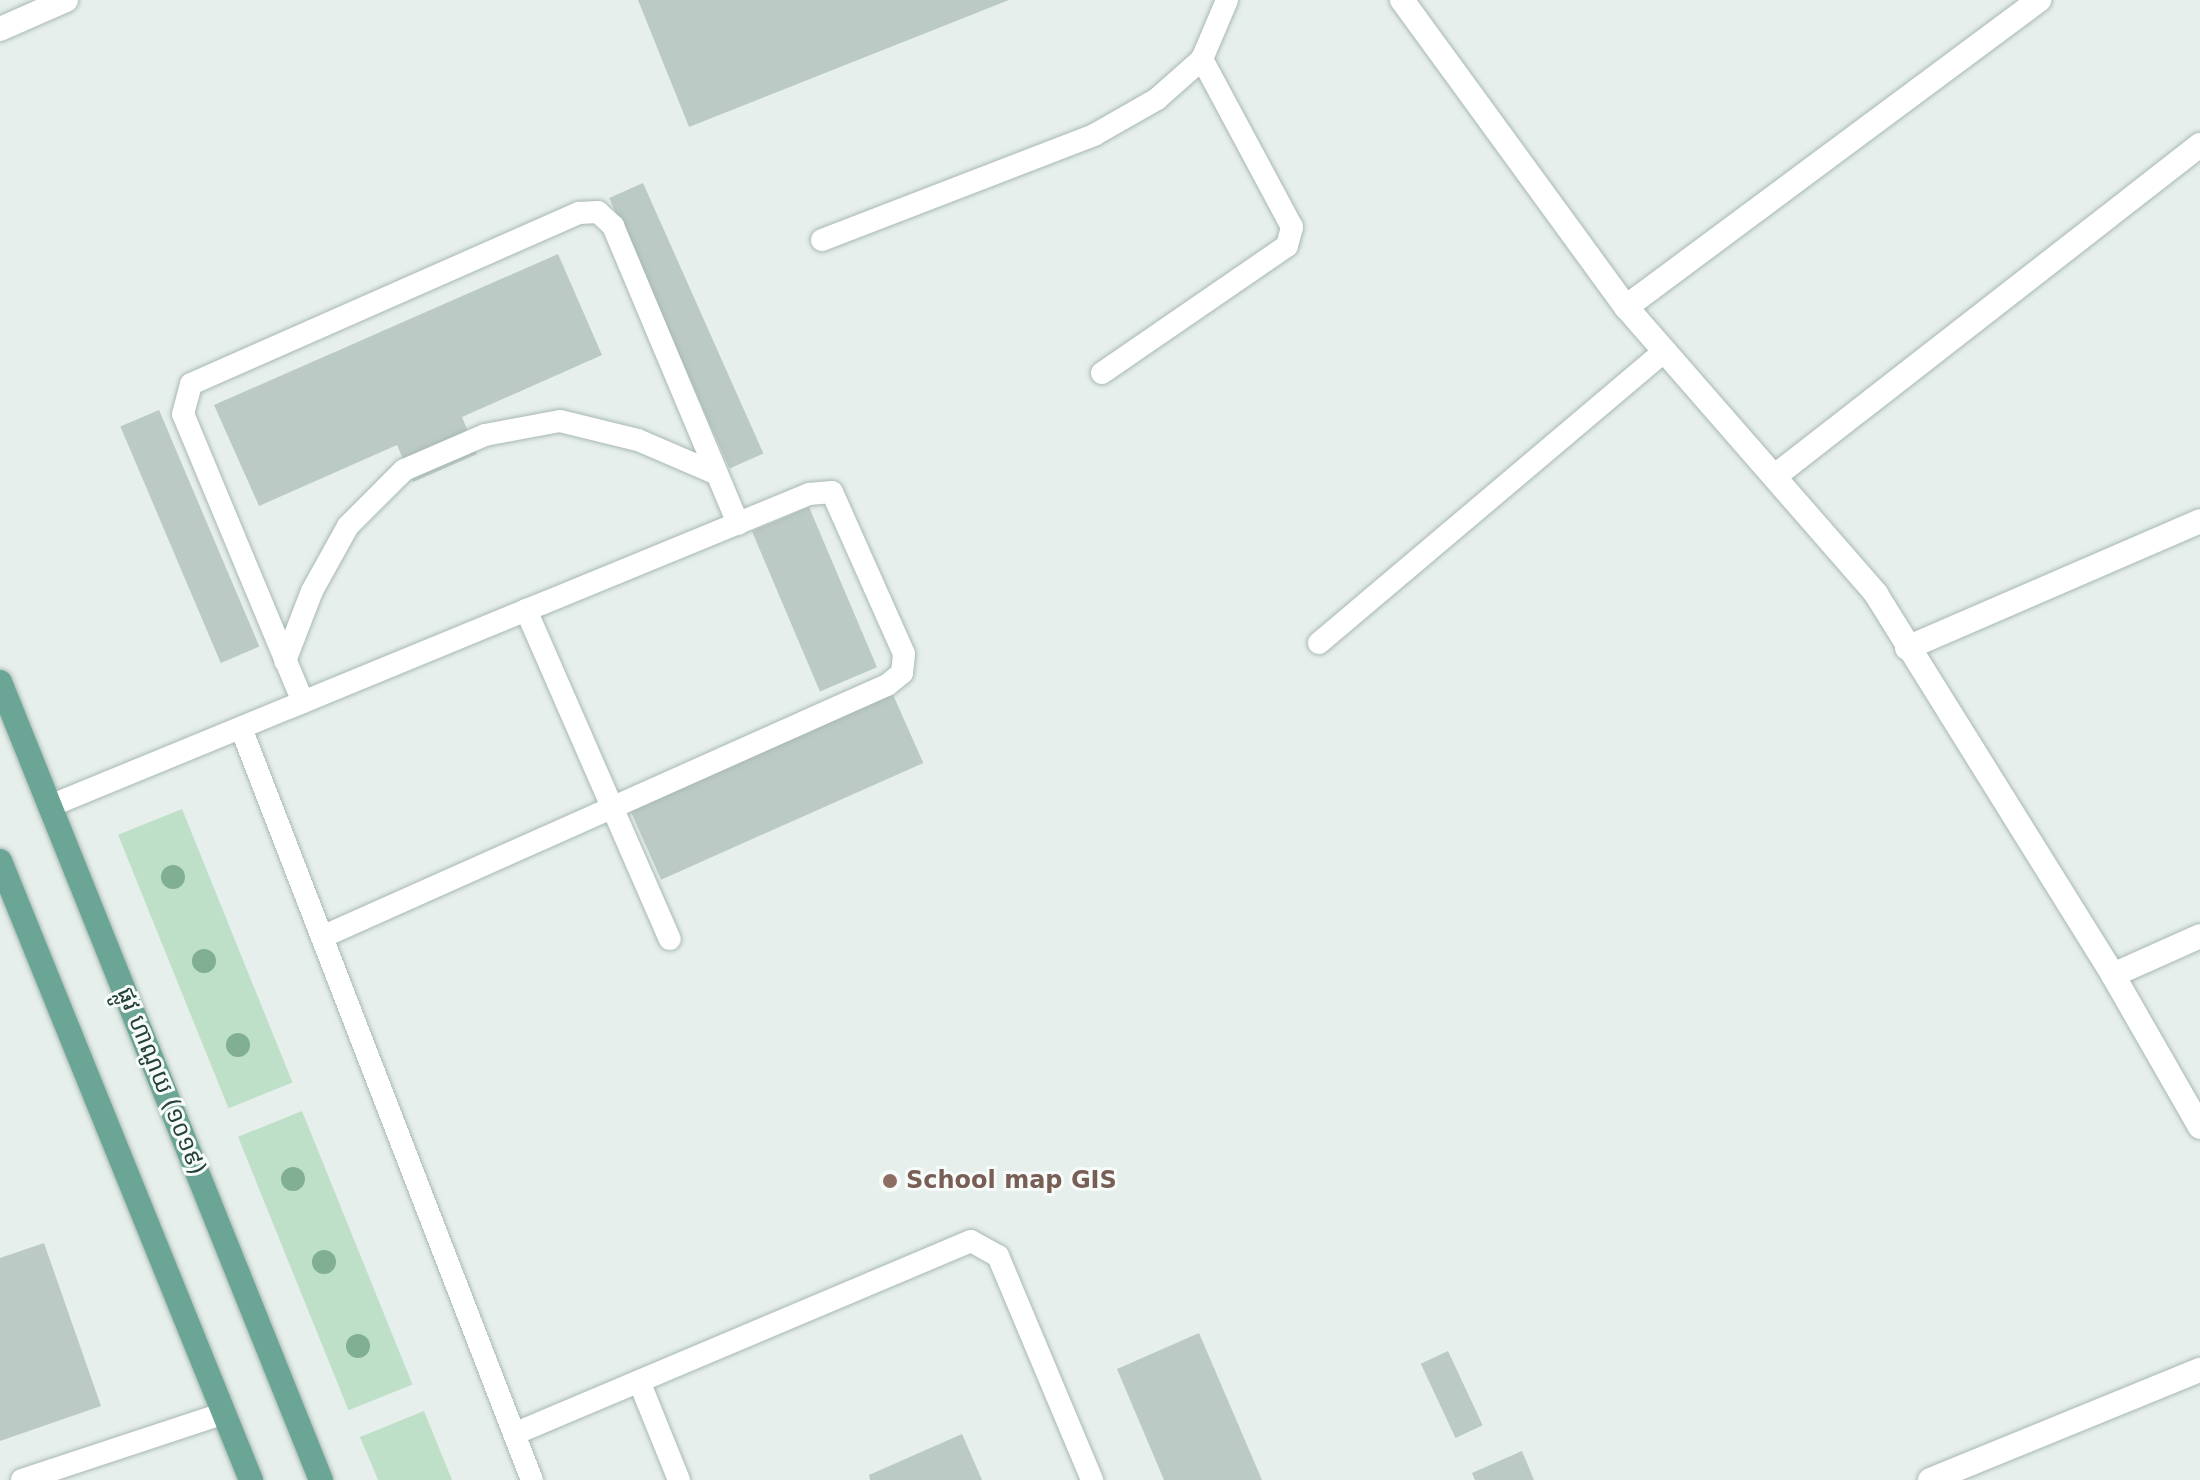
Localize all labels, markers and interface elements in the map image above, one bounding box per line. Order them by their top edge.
street label: ផ្លូវ ហាណូយ (១០១៩) [110,983,212,1179]
place label: School map GIS [906,1167,1117,1195]
marker: School map GIS [881,1172,899,1190]

